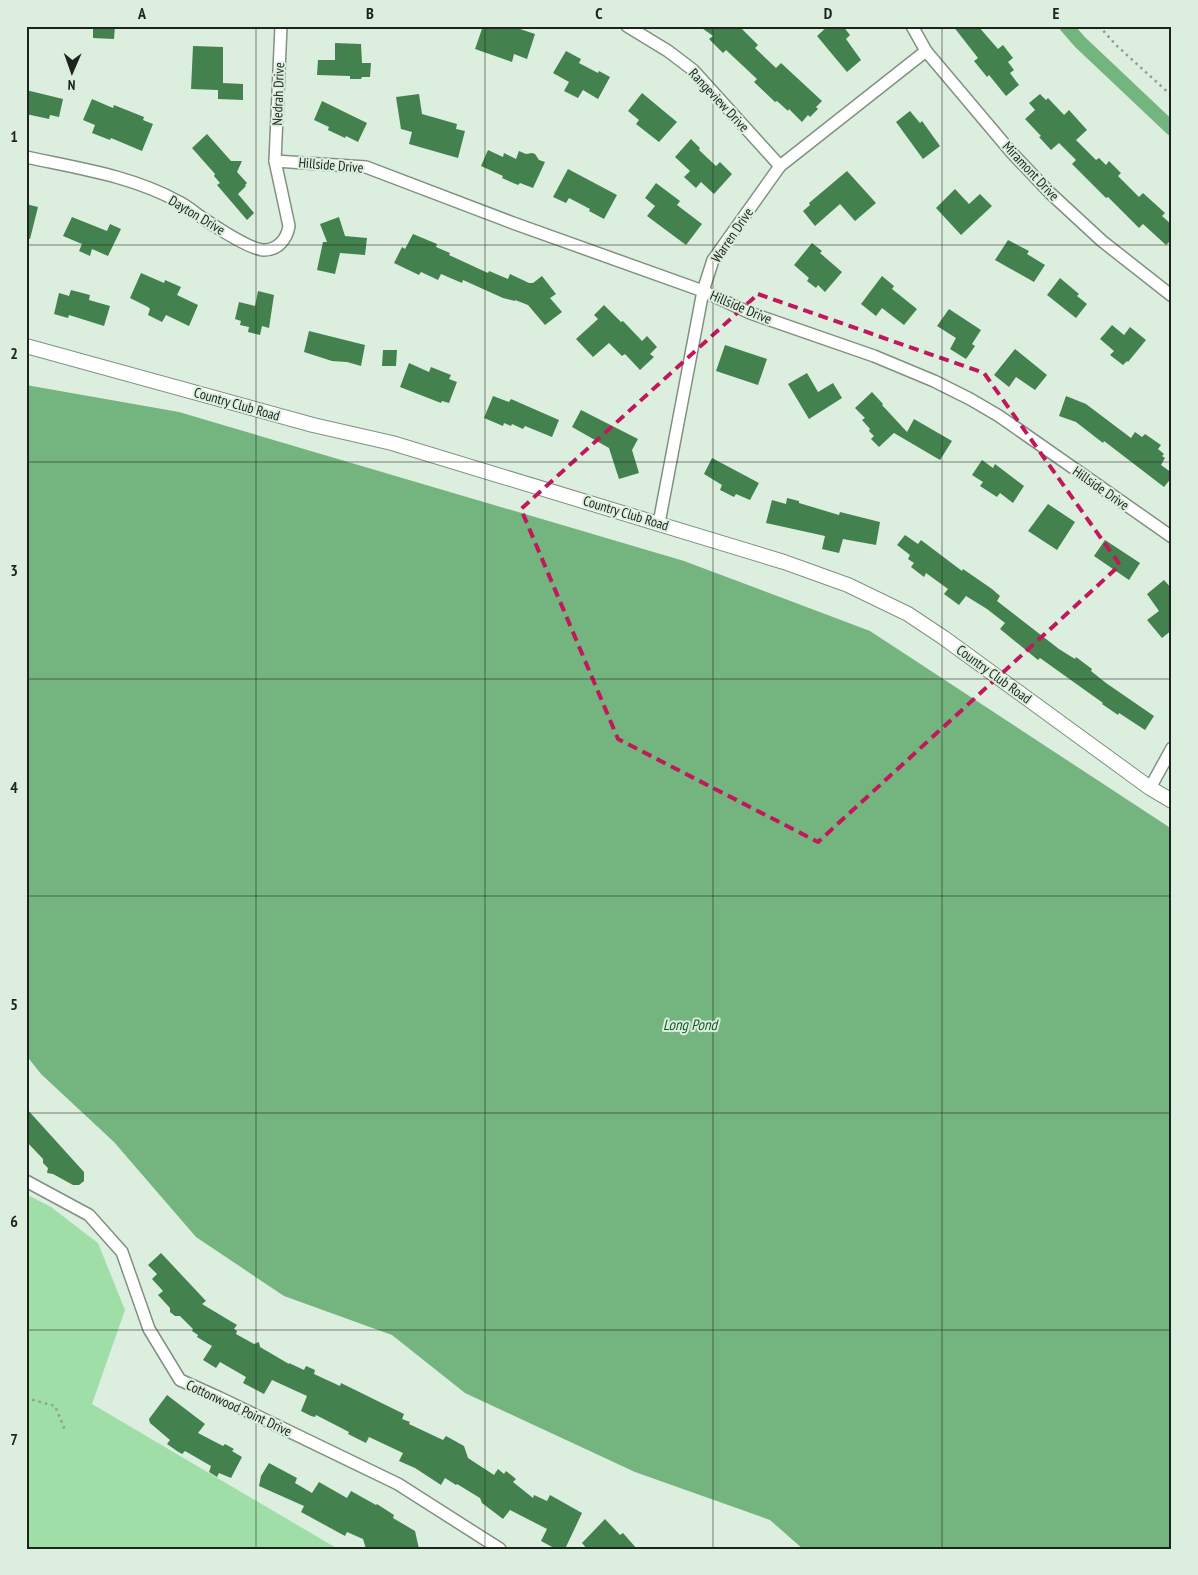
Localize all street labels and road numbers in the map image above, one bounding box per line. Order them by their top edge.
street label: Nedrah Drive [268,62,288,126]
street label: Rangeview Drive [685,64,753,136]
street label: Miramont Drive [999,137,1063,205]
street label: Hillside Drive [298,153,364,177]
street label: Dayton Drive [166,191,229,239]
street label: Warren Drive [707,204,757,266]
street label: Hillside Drive [708,286,775,328]
street label: Country Club Road [192,383,282,425]
street label: Hillside Drive [1069,462,1133,514]
street label: Country Club Road [581,491,671,535]
street label: Country Club Road [953,641,1035,707]
street label: Cottonwood Point Drive [183,1376,295,1440]

